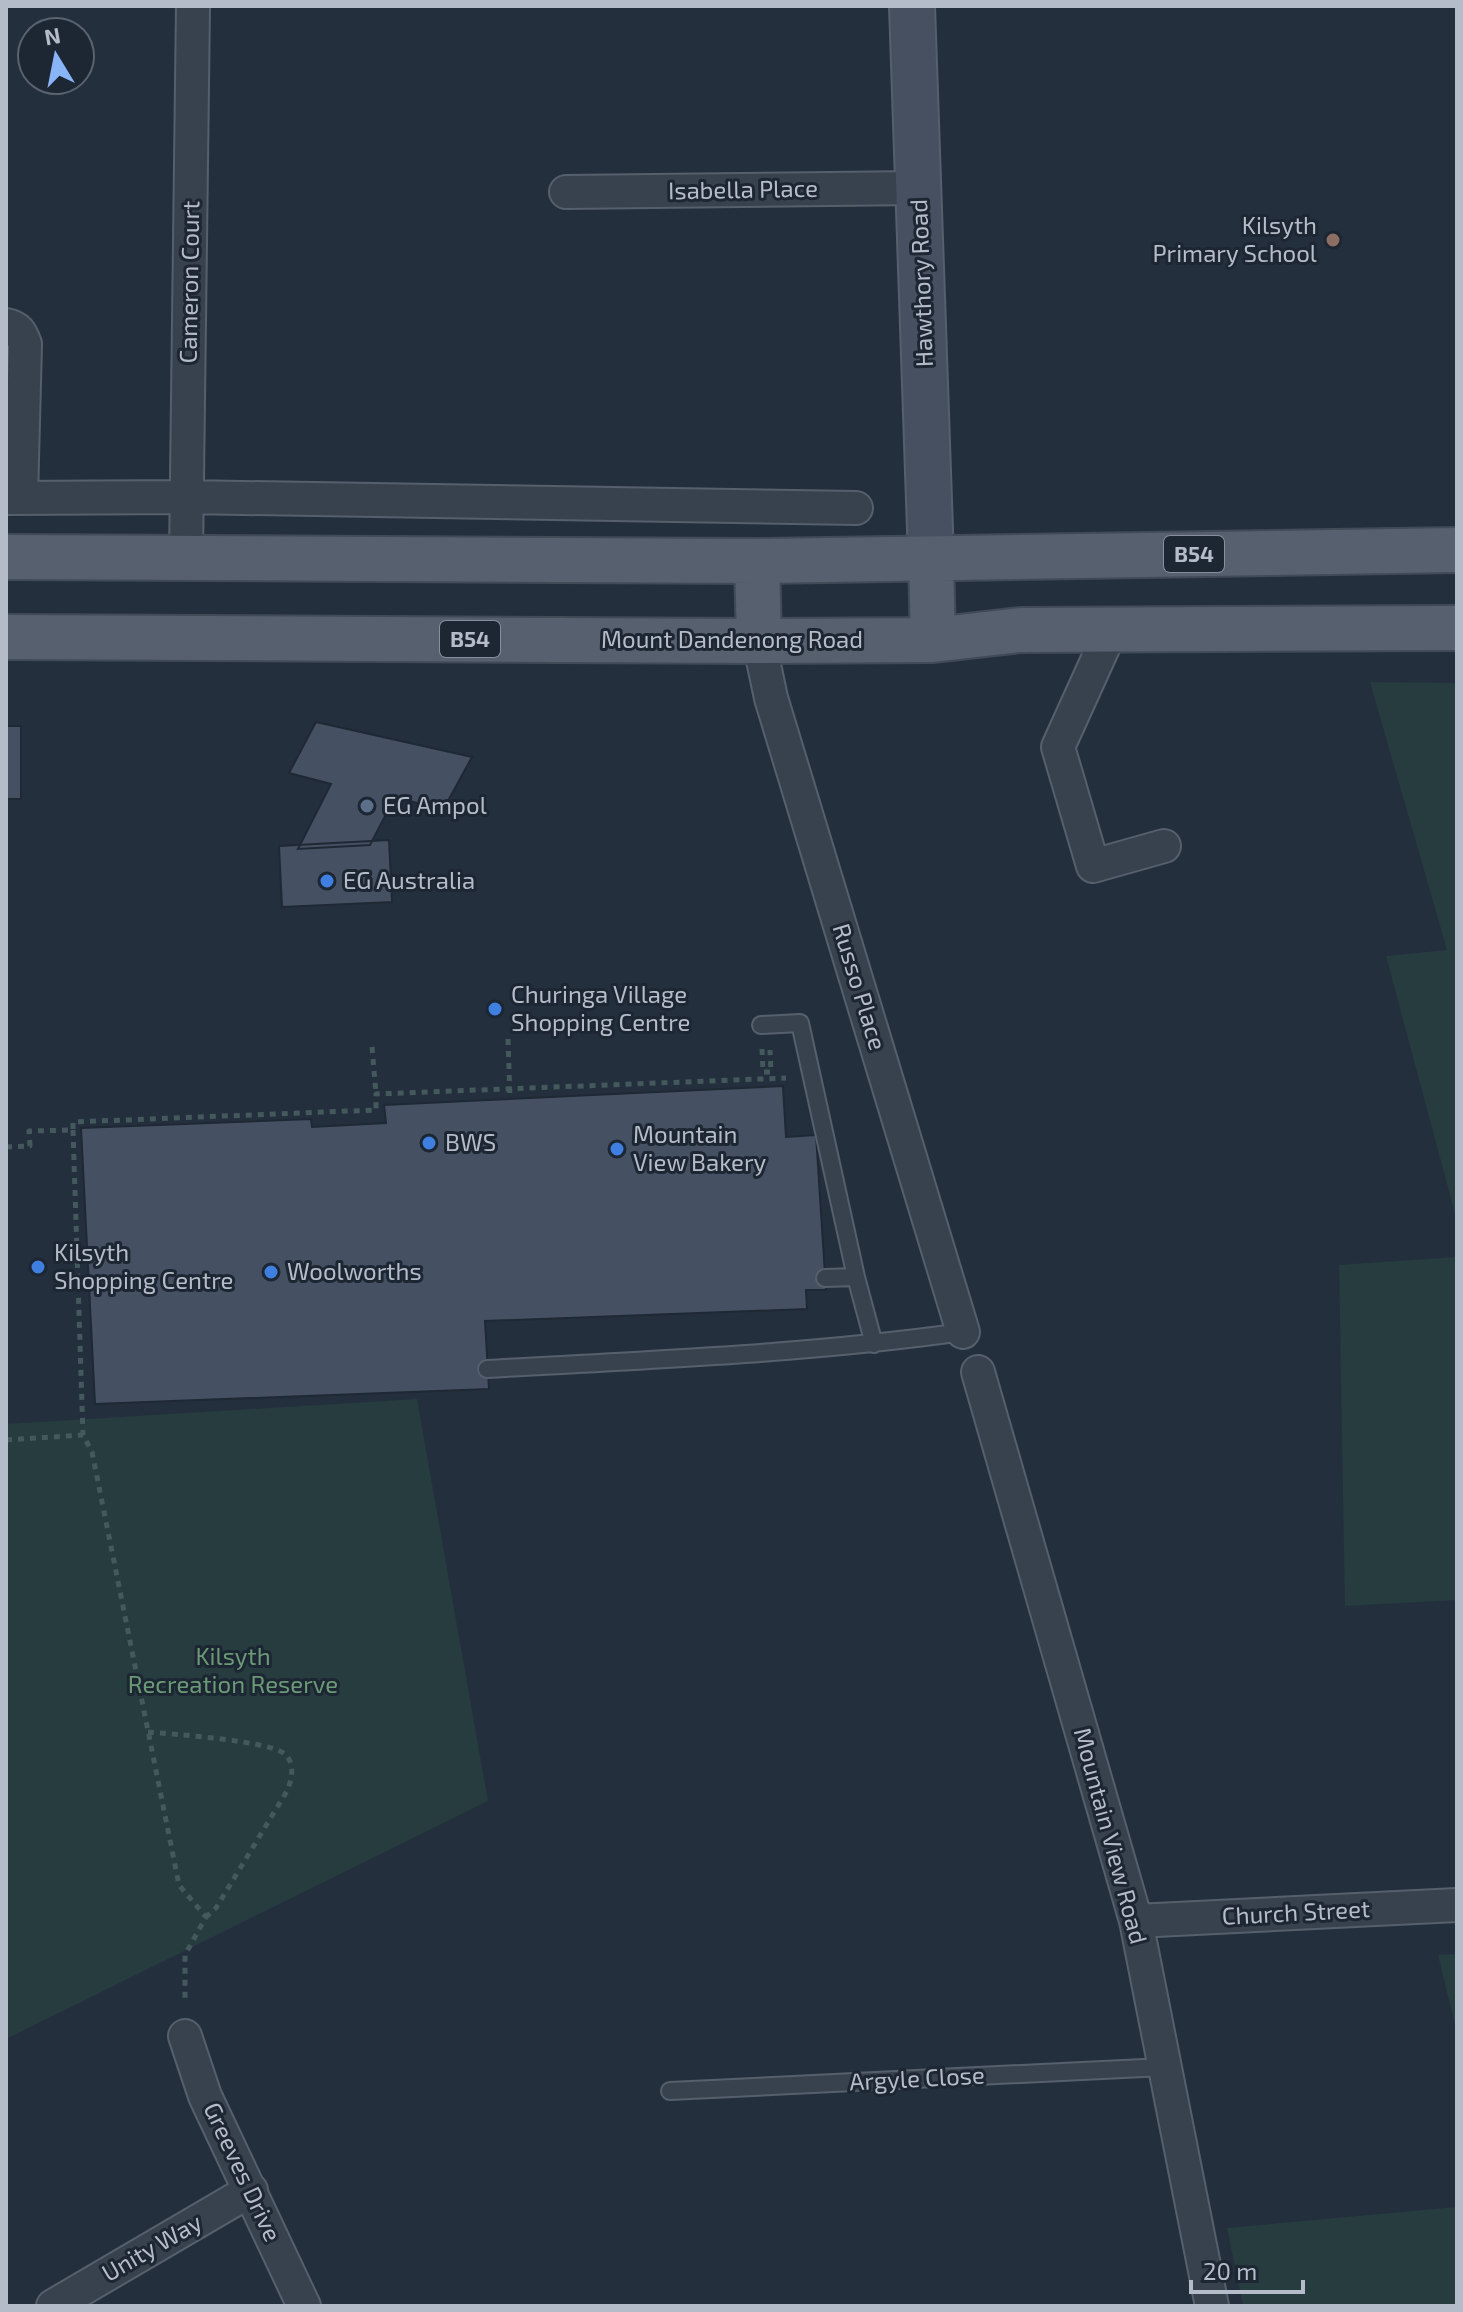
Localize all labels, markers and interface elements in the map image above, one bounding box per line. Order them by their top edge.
north arrow [16,16,96,96]
text: N [42,21,62,50]
street label: Isabella Place [668,173,818,204]
street label: Hawthory Road [903,199,938,368]
street label: Cameron Court [173,200,204,364]
place label: Kilsyth Primary School [1152,210,1317,267]
marker: Kilsyth Primary School [1324,231,1342,249]
road number: B54 [1164,536,1224,572]
road number: B54 [440,621,500,657]
street label: Mount Dandenong Road [601,624,863,653]
place label: EG Ampol [383,790,487,819]
marker: EG Ampol [358,797,376,815]
place label: EG Australia [343,865,475,894]
marker: EG Australia [318,872,336,890]
street label: Russo Place [827,920,893,1053]
place label: Churinga Village Shopping Centre [511,979,690,1036]
marker: Churinga Village Shopping Centre [486,1000,504,1018]
place label: Mountain View Bakery [633,1119,767,1176]
place label: BWS [445,1127,496,1156]
marker: BWS [420,1134,438,1152]
marker: Mountain View Bakery [608,1140,626,1158]
place label: Kilsyth Shopping Centre [54,1237,233,1294]
place label: Woolworths [287,1256,422,1285]
marker: Kilsyth Shopping Centre [29,1258,47,1276]
marker: Woolworths [262,1263,280,1281]
park label: Kilsyth Recreation Reserve [128,1641,338,1698]
street label: Mountain View Road [1069,1724,1154,1947]
street label: Church Street [1221,1893,1371,1930]
street label: Argyle Close [849,2059,985,2096]
street label: Greeves Drive [199,2097,288,2246]
street label: Unity Way [96,2206,207,2287]
scale bar [1191,2244,1303,2294]
text: 20 m [1203,2256,1257,2285]

